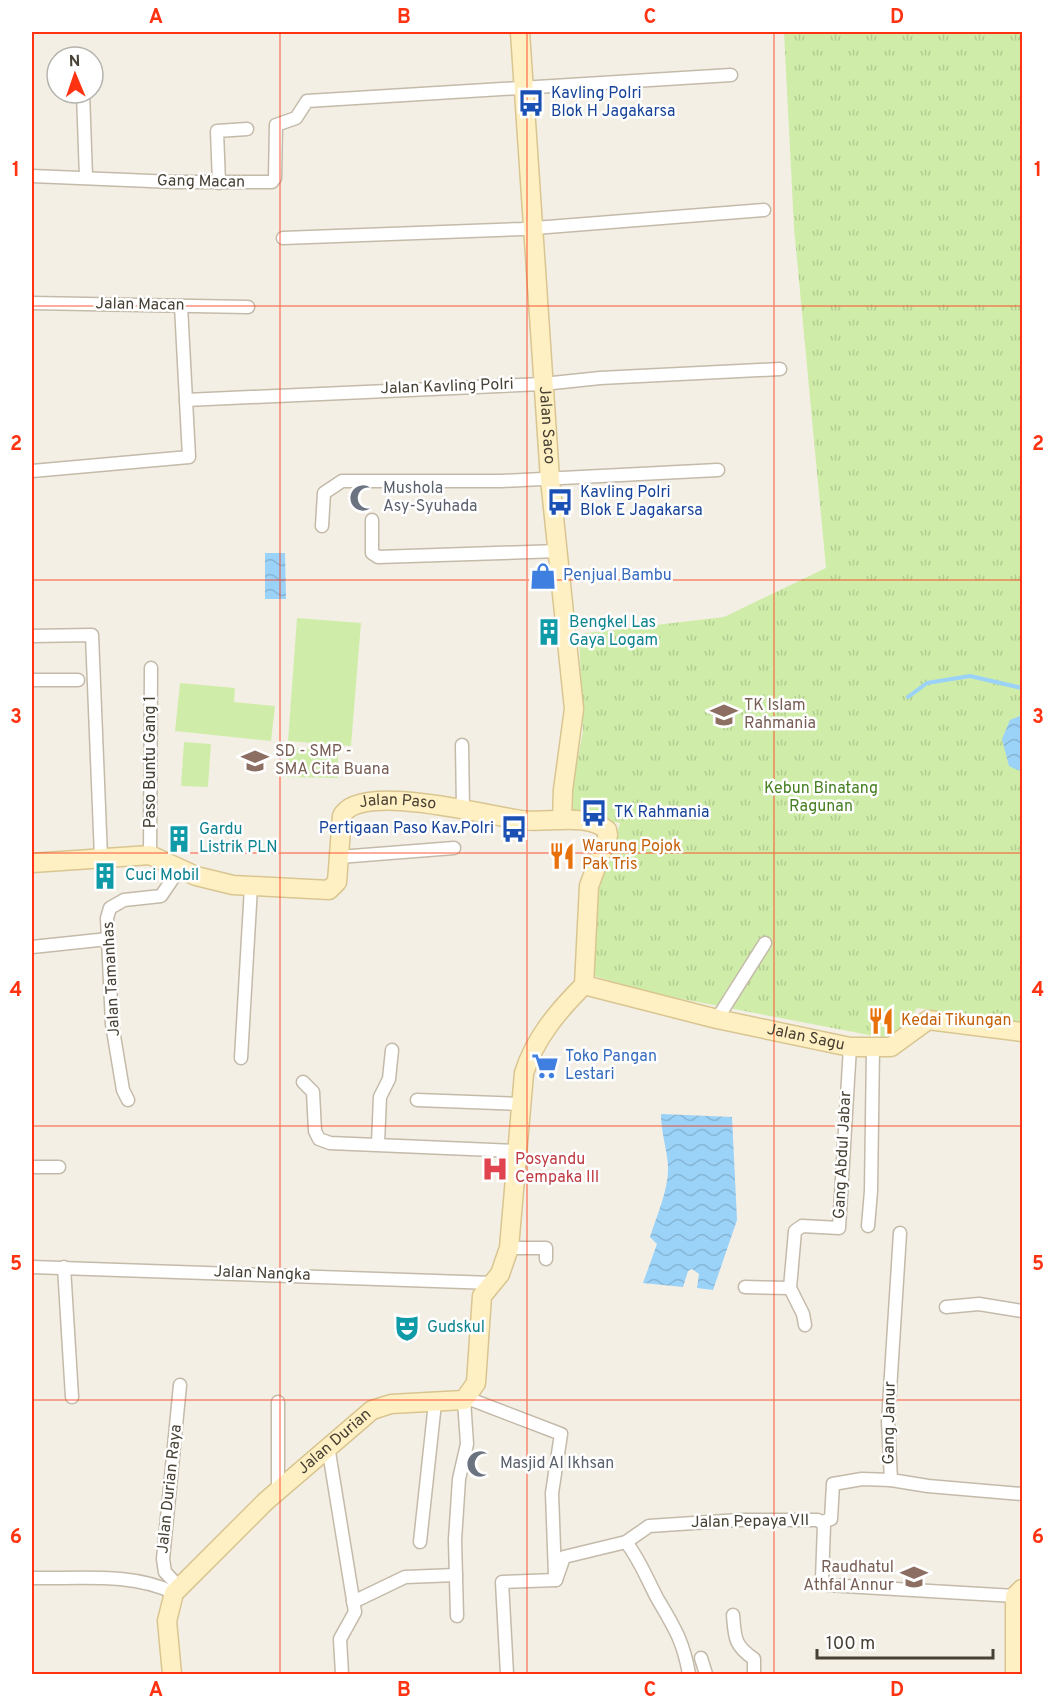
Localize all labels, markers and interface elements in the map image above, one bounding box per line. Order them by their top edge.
text: A [149,5,163,31]
text: B [397,5,411,31]
text: C [644,5,656,31]
text: D [890,5,904,31]
north arrow [45,45,105,105]
text: N [68,52,81,72]
place label: Kavling Polri Blok H Jagakarsa [551,84,675,122]
bus stop icon: Kavling Polri Blok H Jagakarsa [516,88,546,118]
text: 1 [12,158,20,184]
text: 1 [1034,158,1042,184]
street label: Gang Macan [157,171,245,193]
street label: Jalan Macan [95,294,185,316]
street label: Jalan Kavling Polri [380,375,514,399]
street label: Jalan Saco [534,385,559,465]
text: 2 [10,432,22,458]
text: 2 [1032,432,1044,458]
place label: Mushola Asy-Syuhada [383,479,478,517]
mosque icon: Mushola Asy-Syuhada [348,483,378,513]
place label: Kavling Polri Blok E Jagakarsa [580,483,703,521]
bus stop icon: Kavling Polri Blok E Jagakarsa [545,487,575,517]
shop icon: Penjual Bambu [528,561,558,591]
place label: Penjual Bambu [563,566,672,586]
place label: Bengkel Las Gaya Logam [569,613,658,651]
building icon: Bengkel Las Gaya Logam [534,617,564,647]
street label: Paso Buntu Gang 1 [141,696,161,828]
place label: TK Islam Rahmania [744,696,816,734]
school or university icon: TK Islam Rahmania [709,700,739,730]
text: 3 [10,705,22,731]
text: 3 [1032,705,1044,731]
place label: SD - SMP - SMA Cita Buana [275,742,389,780]
school or university icon: SD - SMP - SMA Cita Buana [240,746,270,776]
park label: Kebun Binatang Ragunan [764,779,878,817]
street label: Jalan Paso [357,791,438,815]
bus stop icon: TK Rahmania [579,798,609,828]
place label: TK Rahmania [614,803,709,823]
bus stop icon: Pertigaan Paso Kav.Polri [499,814,529,844]
place label: Pertigaan Paso Kav.Polri [319,819,494,839]
place label: Gardu Listrik PLN [199,820,278,858]
building icon: Gardu Listrik PLN [164,824,194,854]
place label: Warung Pojok Pak Tris [582,837,681,875]
restaurant icon: Warung Pojok Pak Tris [547,841,577,871]
building icon: Cuci Mobil [90,861,120,891]
place label: Cuci Mobil [125,866,199,886]
street label: Jalan Tamanhas [99,921,125,1037]
text: 4 [10,978,22,1004]
text: 4 [1032,978,1044,1004]
restaurant icon: Kedai Tikungan [866,1006,896,1036]
place label: Kedai Tikungan [901,1011,1011,1031]
street label: Jalan Sagu [765,1020,847,1056]
place label: Toko Pangan Lestari [565,1047,657,1085]
supermarket icon: Toko Pangan Lestari [530,1051,560,1081]
street label: Gang Abdul Jabar [830,1090,856,1220]
place label: Posyandu Cempaka III [515,1150,599,1188]
hospital icon: Posyandu Cempaka III [480,1154,510,1184]
text: 5 [10,1252,22,1278]
text: 5 [1032,1252,1044,1278]
street label: Jalan Nangka [213,1262,311,1286]
theatre icon: Gudskul [392,1313,422,1343]
place label: Gudskul [427,1318,485,1338]
street label: Gang Janur [879,1381,901,1465]
street label: Jalan Durian [294,1405,376,1479]
street label: Jalan Durian Raya [153,1423,187,1555]
mosque icon: Masjid Al Ikhsan [465,1449,495,1479]
place label: Masjid Al Ikhsan [500,1454,614,1474]
street label: Jalan Pepaya VII [691,1511,809,1533]
text: 6 [10,1525,22,1551]
text: 6 [1032,1525,1044,1551]
place label: Raudhatul Athfal Annur [803,1558,894,1596]
school or university icon: Raudhatul Athfal Annur [899,1562,929,1592]
scale bar [817,1622,992,1660]
text: 100 m [826,1633,875,1656]
text: A [149,1678,163,1704]
text: B [397,1678,411,1704]
text: C [644,1678,656,1704]
text: D [890,1678,904,1704]

